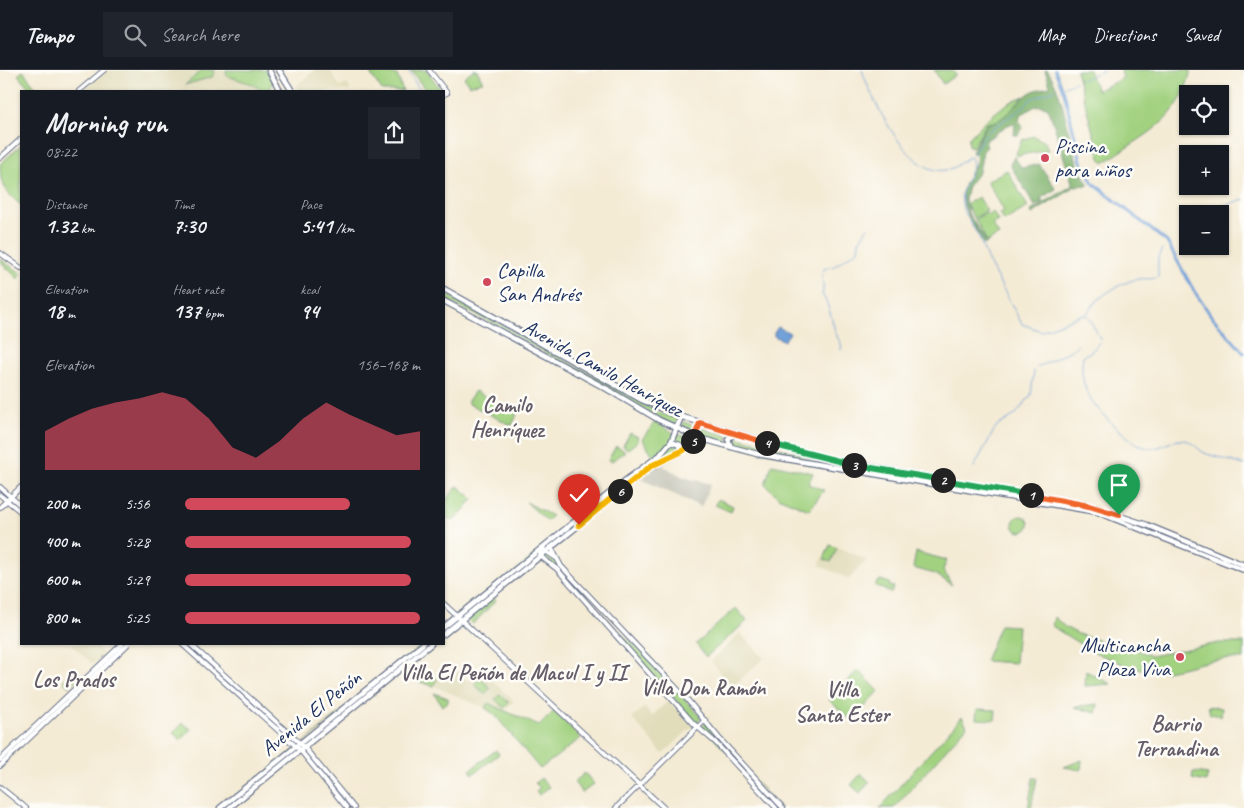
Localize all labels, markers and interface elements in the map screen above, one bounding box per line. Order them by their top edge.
search box [103,12,453,57]
text: Tempo [25,20,73,50]
icon: search [121,21,149,49]
text: Search here [161,23,239,47]
text: Map [1038,24,1065,46]
text: Directions [1093,24,1156,46]
text: Saved [1184,24,1219,46]
map controls [1179,85,1229,255]
button: locate [1179,85,1229,135]
text: Morning run [45,105,167,140]
button: share [368,107,420,159]
place label: Piscina para niños [1055,133,1132,183]
text: 08:22 [45,142,77,162]
button: + [1179,145,1229,195]
marker: Piscina para niños [1039,152,1051,164]
text: Distance [45,196,87,213]
text: Time [173,196,194,213]
text: Pace [300,196,322,213]
button: − [1179,205,1229,255]
text: 1.32 [45,213,78,239]
text: 7:30 [173,213,205,239]
text: 5:41 [300,213,333,239]
text: km [78,220,95,237]
text: /km [333,220,354,237]
place label: Capilla San Andrés [497,257,582,307]
marker: Capilla San Andrés [481,276,493,288]
text: Elevation [45,281,88,298]
text: Heart rate [173,281,224,298]
text: kcal [300,281,319,298]
text: 18 [45,298,64,324]
text: 137 [173,298,201,324]
text: 94 [300,298,319,324]
text: m [64,305,75,322]
text: bpm [201,305,224,322]
street label: Avenida Camilo Henríquez [518,313,690,424]
text: Elevation [45,355,94,375]
text: 156–168 m [357,355,420,375]
district label: Camilo Henríquez [471,391,546,444]
pin: 5 [680,428,706,454]
pin: 4 [754,430,780,456]
text: 5 [690,433,697,450]
text: 4 [764,435,771,452]
pin: 3 [842,452,866,478]
text: 3 [851,457,858,474]
pin [1098,464,1140,515]
pin: 2 [930,468,956,492]
icon: arrive [1105,471,1133,499]
text: 2 [940,472,947,489]
pin [558,474,600,525]
pin: 6 [608,478,632,504]
icon: check [565,481,593,509]
pin: 1 [1018,482,1044,508]
text: 6 [617,483,624,500]
text: 1 [1028,487,1035,504]
text: 200 m [45,494,80,514]
text: 5:56 [125,494,150,514]
text: 400 m [45,532,80,552]
text: 5:28 [125,532,150,552]
text: 600 m [45,570,80,590]
text: 5:29 [125,570,150,590]
text: 800 m [45,608,80,628]
text: 5:25 [125,608,150,628]
place label: Multicancha Plaza Viva [1081,632,1172,682]
marker: Multicancha Plaza Viva [1174,651,1186,663]
district label: Villa El Peñón de Macul I y II [400,659,631,687]
street label: Avenida El Peñón [256,664,367,761]
district label: Los Prados [33,666,117,694]
district label: Villa Don Ramón [641,674,766,702]
district label: Villa Santa Ester [795,676,891,729]
district label: Barrio Terrandina [1134,710,1220,763]

